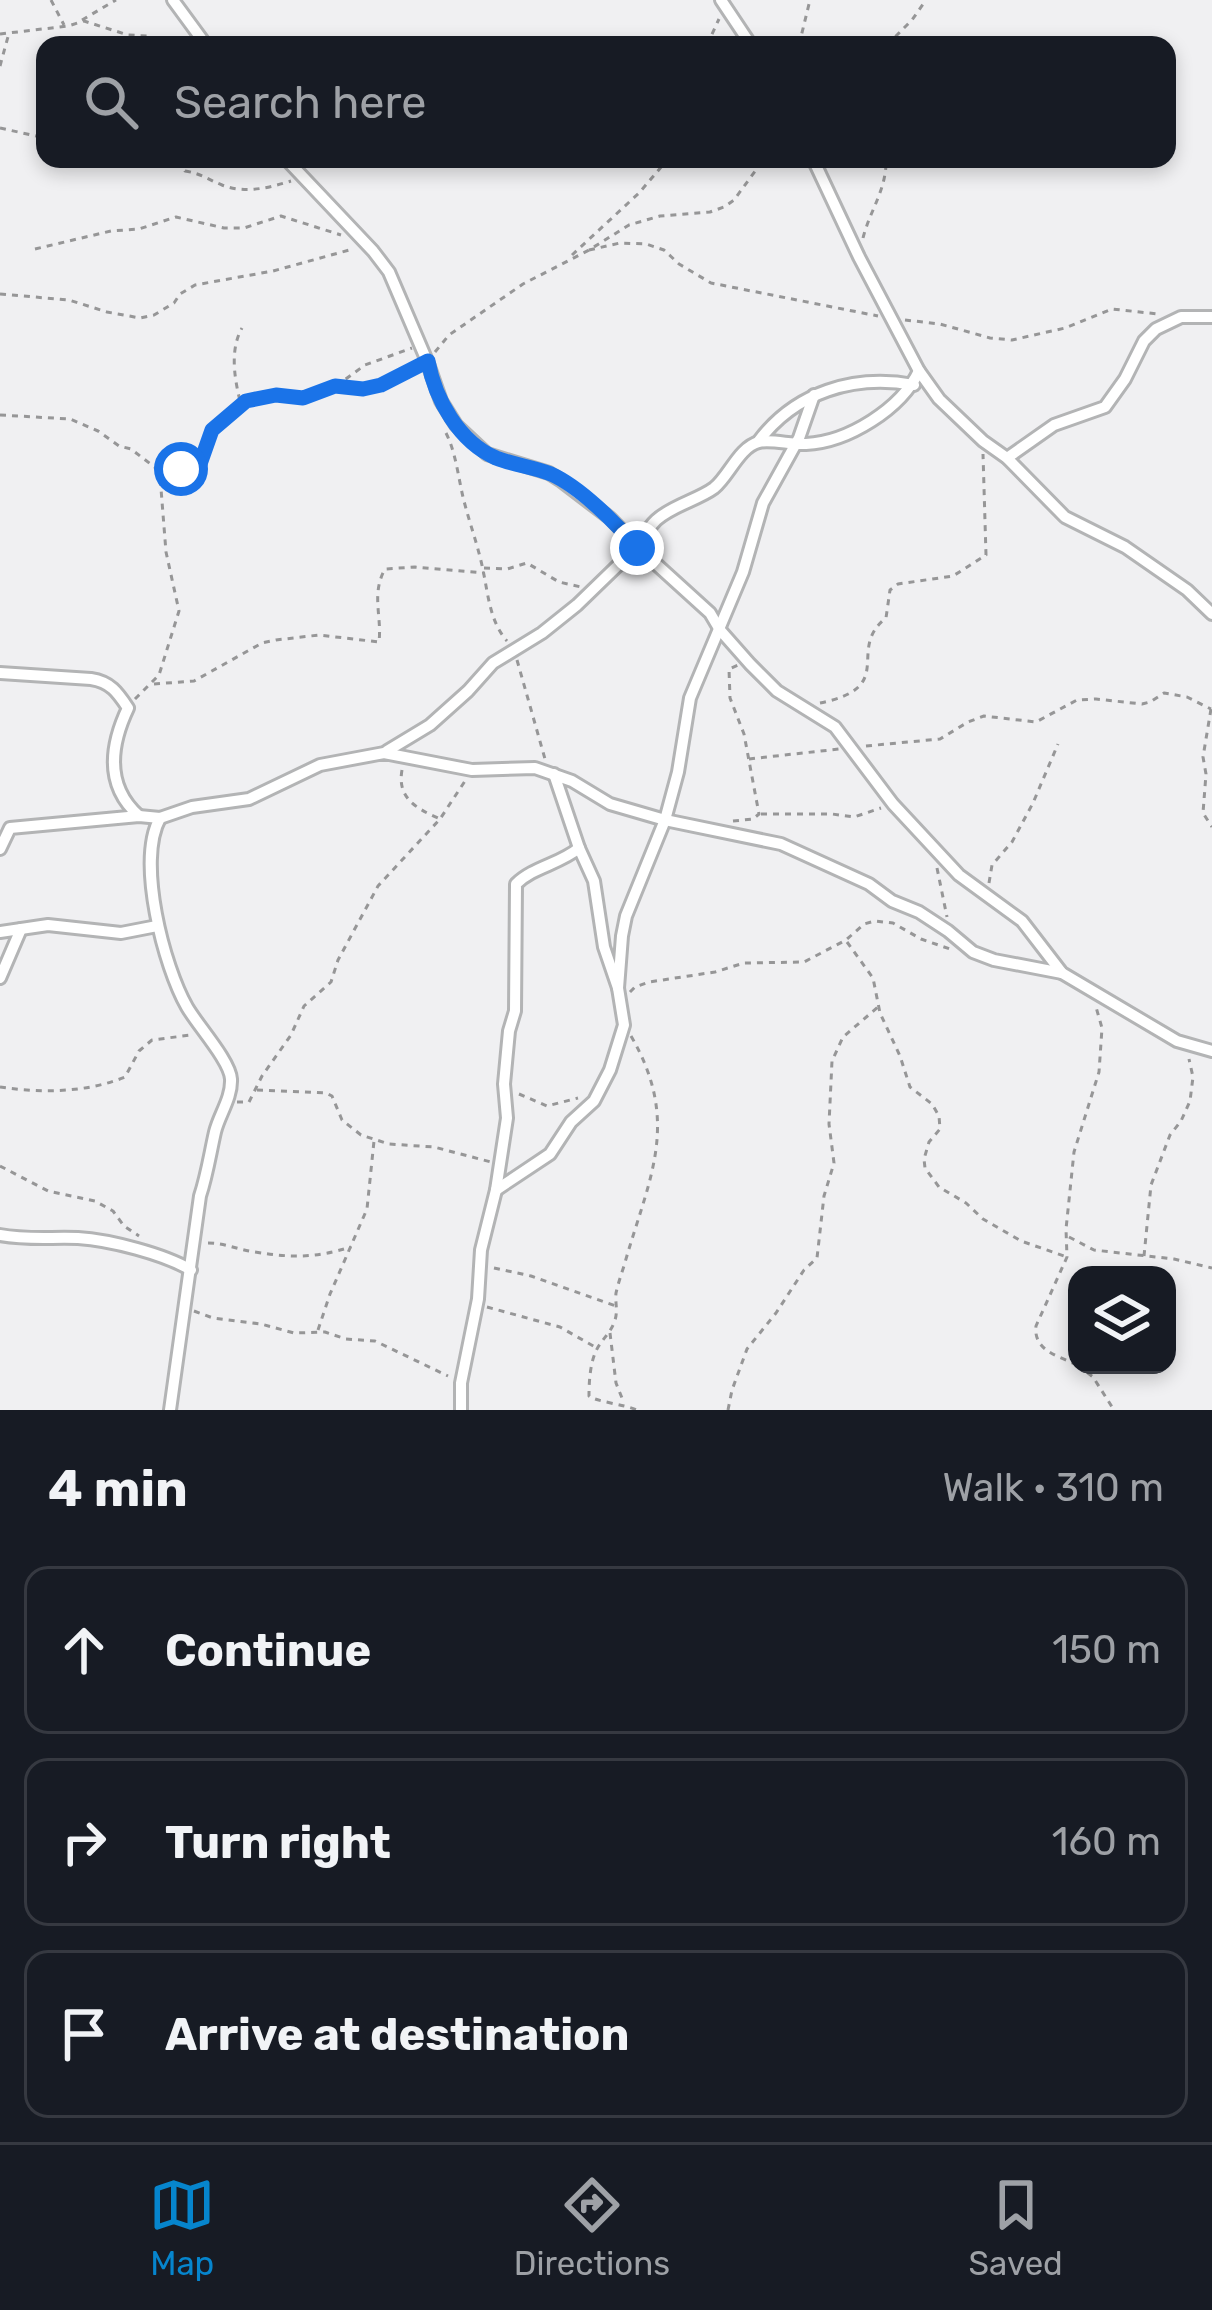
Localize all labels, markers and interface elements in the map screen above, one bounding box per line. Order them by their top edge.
search box [36,36,1176,168]
icon: search [78,69,144,135]
text: Search here [174,76,426,129]
route start [154,442,208,496]
route end [610,521,664,575]
map controls [1068,1266,1176,1374]
button: layers [1068,1266,1176,1374]
text: 4 min [48,1458,188,1519]
text: Walk · 310 m [942,1465,1164,1511]
icon: ahead [51,1617,117,1683]
text: Continue [165,1624,371,1677]
text: 150 m [1052,1627,1161,1673]
icon: right [51,1809,117,1875]
text: Turn right [165,1816,391,1869]
text: 160 m [1052,1819,1161,1865]
icon: arrive [51,2001,117,2067]
text: Arrive at destination [165,2008,630,2061]
tab: Map [149,2172,215,2283]
tab: Directions [514,2172,670,2283]
tab: Saved [969,2172,1063,2283]

